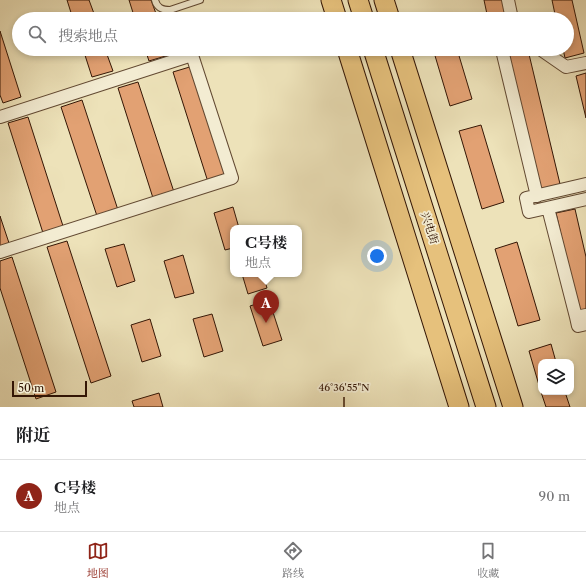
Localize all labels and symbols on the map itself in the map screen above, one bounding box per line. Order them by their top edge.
street label: 兴电街 [418,210,442,246]
your location [367,246,387,266]
pin: A [253,290,279,323]
scale bar [12,379,87,398]
text: 46°36'55"N [319,381,369,394]

